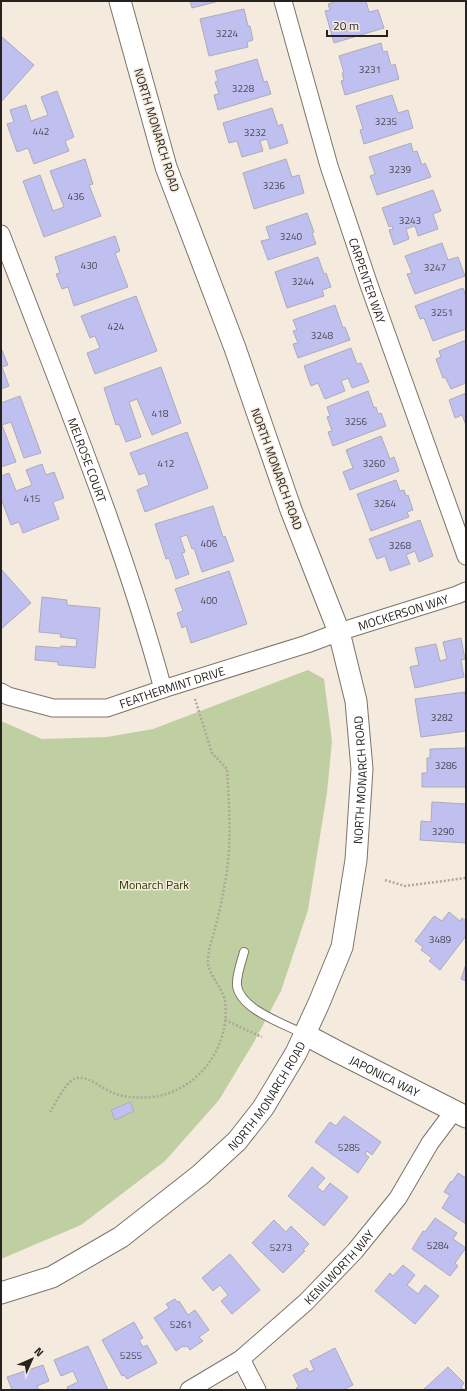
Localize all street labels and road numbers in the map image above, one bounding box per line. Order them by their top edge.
street label: NORTH MONARCH ROAD [129,66,185,194]
street label: CARPENTER WAY [344,235,392,326]
street label: NORTH MONARCH ROAD [246,405,308,533]
street label: MELROSE COURT [63,415,112,506]
street label: MOCKERSON WAY [355,589,451,635]
street label: FEATHERMINT DRIVE [117,661,227,713]
street label: NORTH MONARCH ROAD [348,715,372,845]
street label: NORTH MONARCH ROAD [223,1038,310,1155]
street label: JAPONICA WAY [346,1050,424,1102]
street label: KENILWORTH WAY [299,1225,379,1309]

